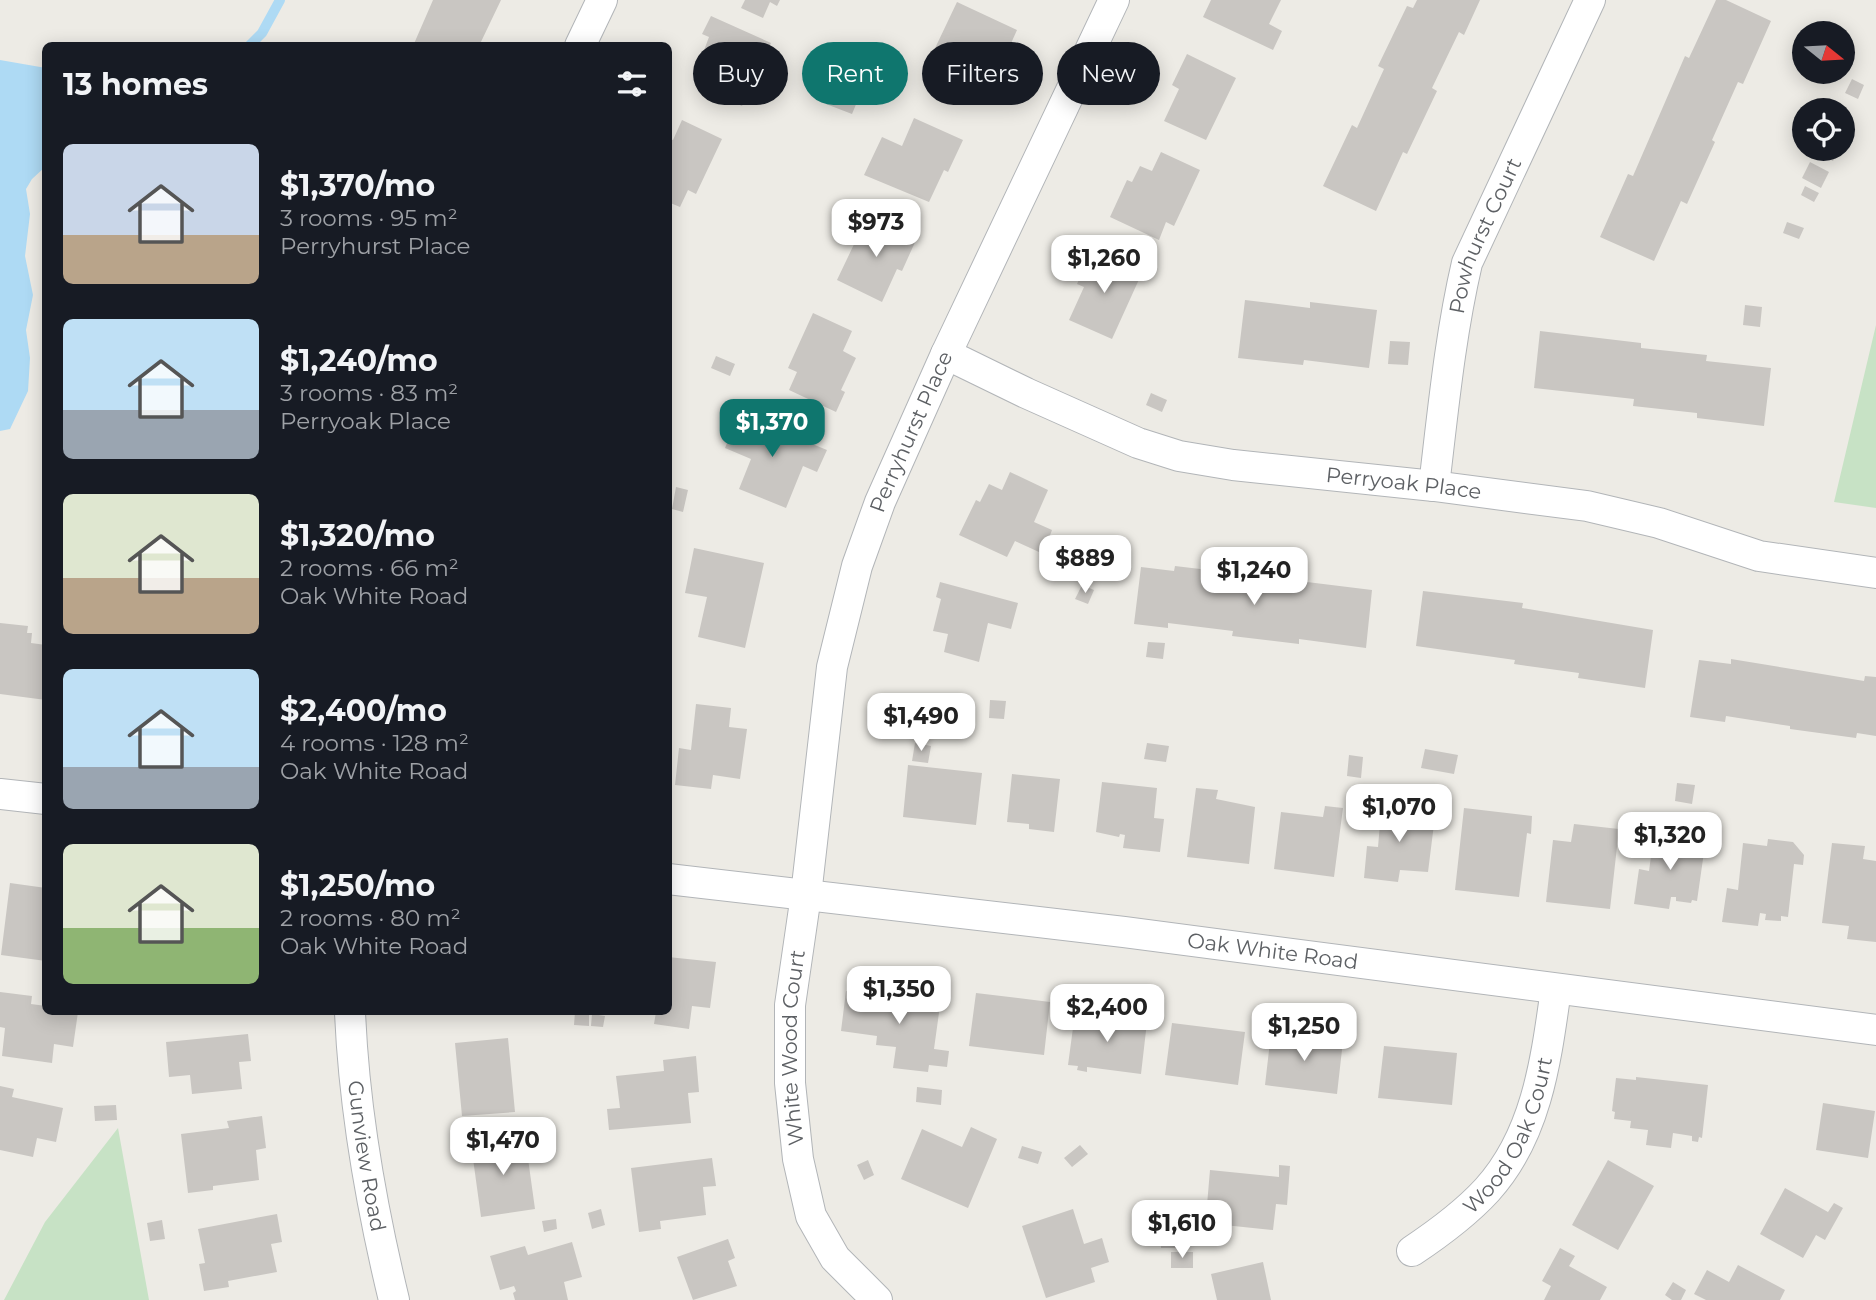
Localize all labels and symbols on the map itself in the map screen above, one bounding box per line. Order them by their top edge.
north arrow [1792,21,1855,84]
street label: Powhurst Court [1444,154,1526,316]
pin: $973 [835,200,917,259]
pin: $1,260 [1047,236,1161,295]
street label: Perryhurst Place [864,347,958,516]
pin: $1,370 [715,400,829,459]
street label: Perryoak Place [1325,462,1483,504]
pin: $889 [1044,536,1126,595]
pin: $1,240 [1197,548,1311,607]
pin: $1,490 [864,694,978,753]
pin: $1,070 [1342,784,1456,844]
pin: $1,320 [1613,812,1727,872]
street label: Oak White Road [1186,927,1360,974]
street label: White Wood Court [777,948,810,1147]
pin: $1,350 [842,967,956,1026]
pin: $2,400 [1050,984,1164,1044]
pin: $1,250 [1247,1004,1361,1063]
street label: Wood Oak Court [1458,1055,1557,1219]
street label: Gunview Road [343,1079,391,1234]
pin: $1,470 [446,1118,560,1177]
pin: $1,610 [1125,1200,1239,1260]

